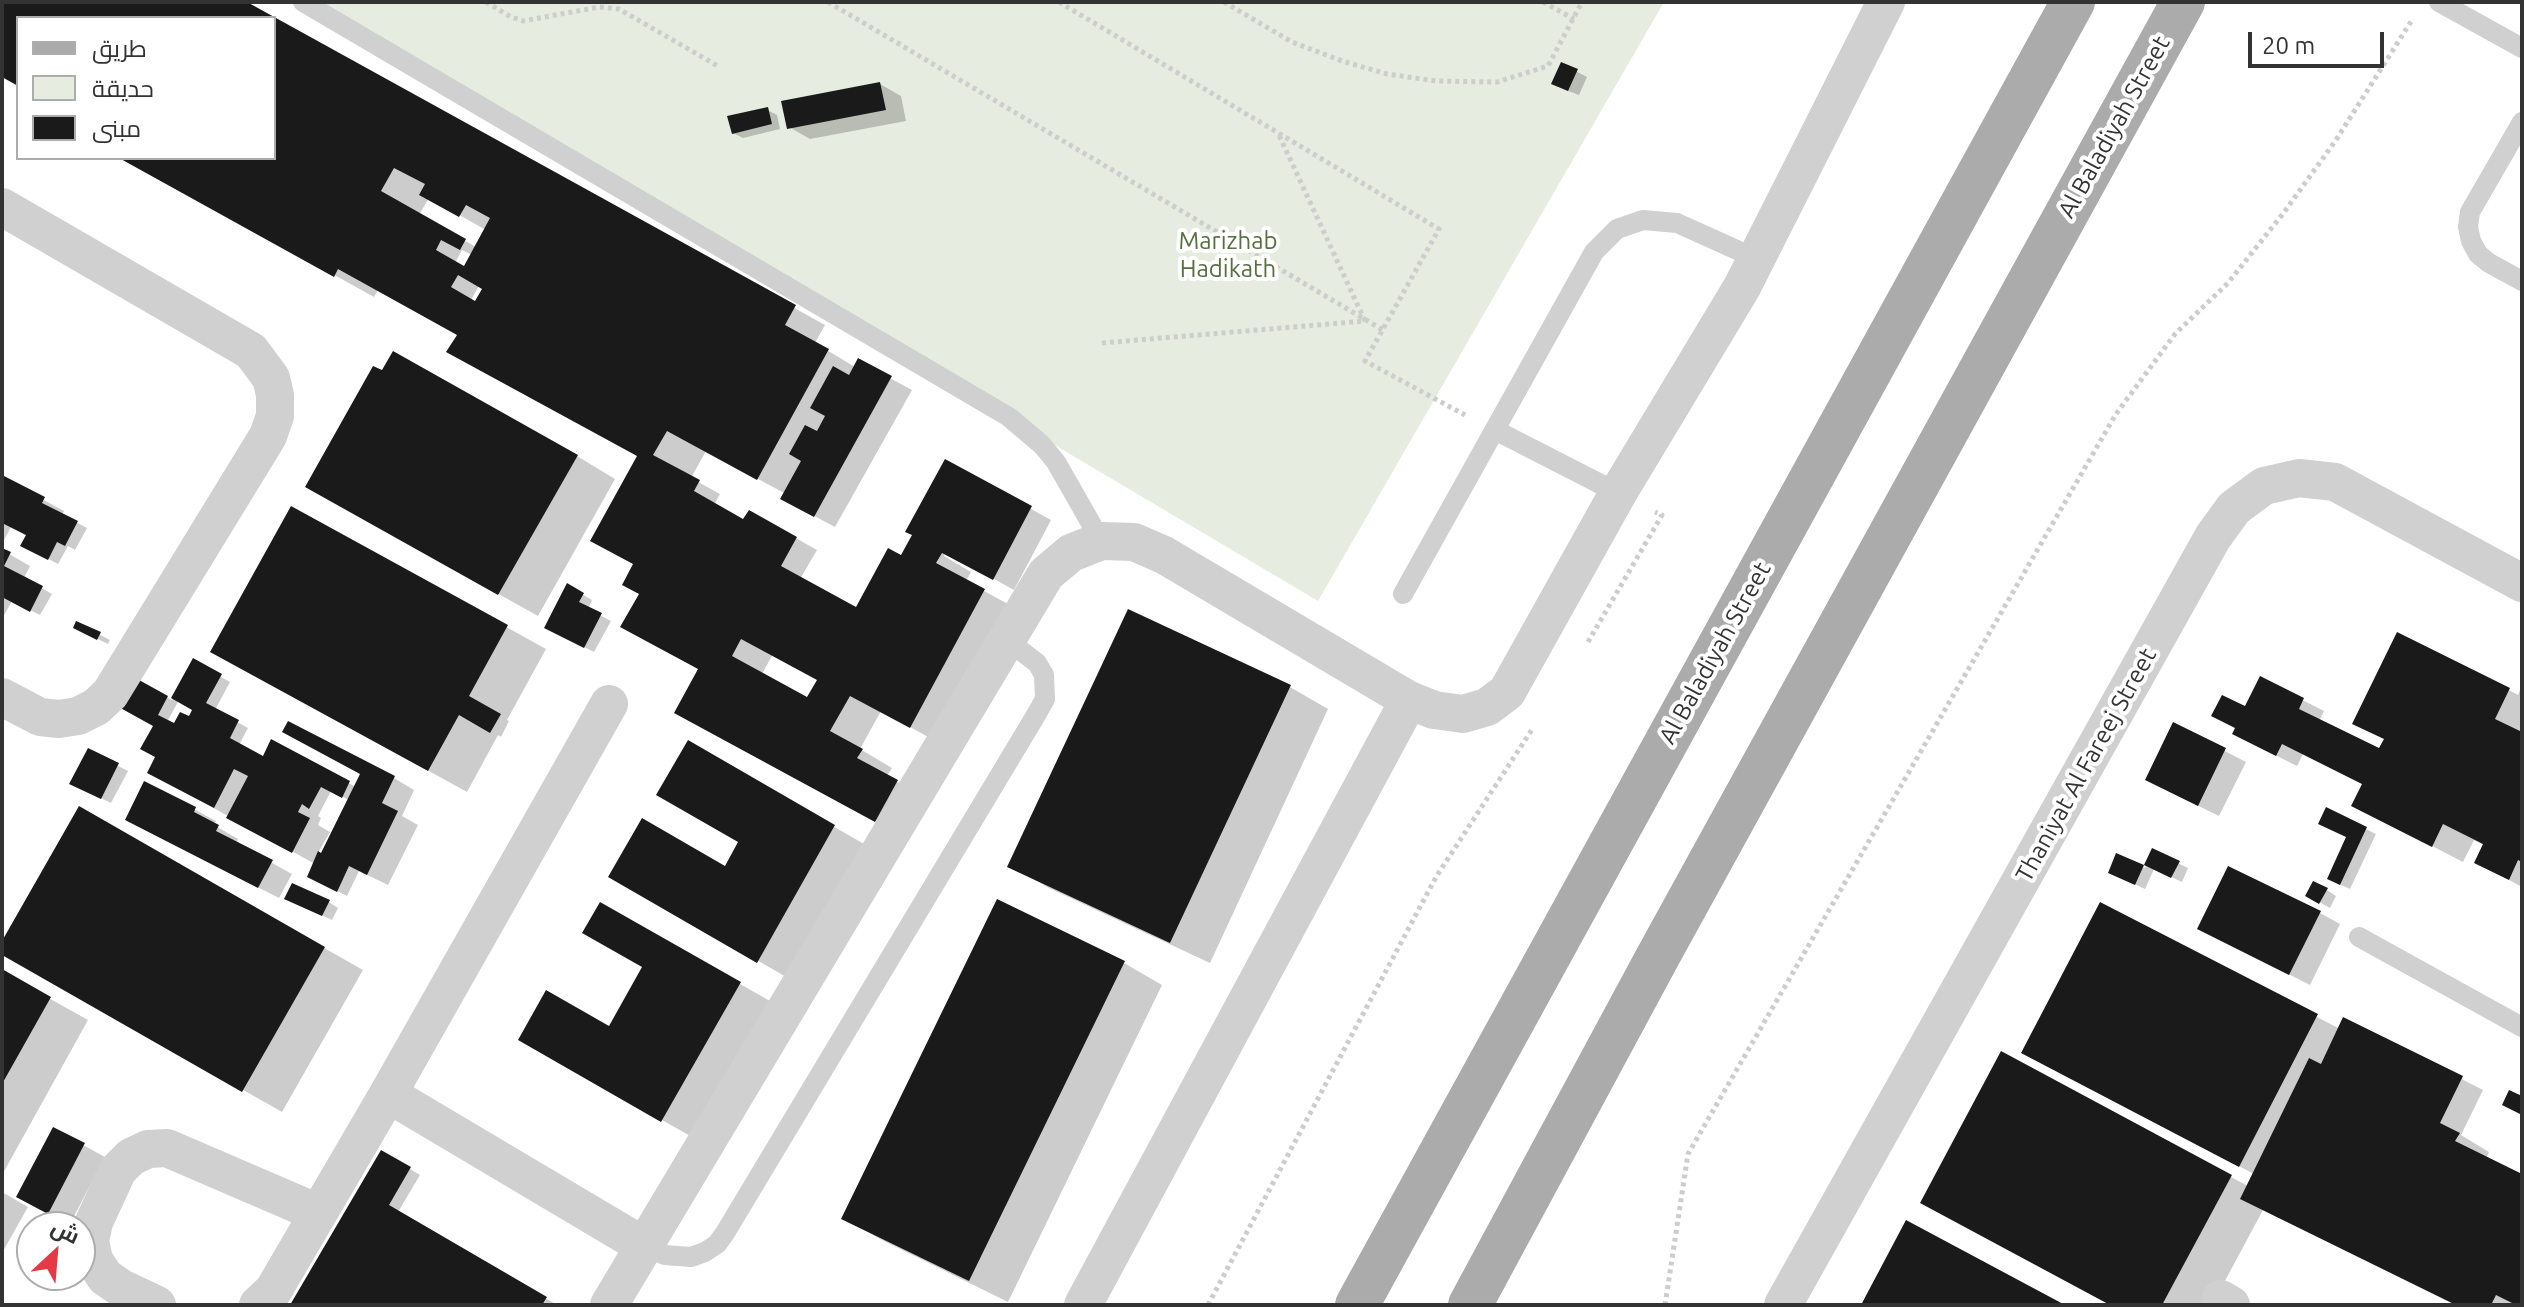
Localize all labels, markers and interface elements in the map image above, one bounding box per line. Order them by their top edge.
legend [16,16,276,160]
scale bar [2252,16,2388,66]
street label: Al Baladiyah Street [2052,31,2176,223]
text: 20 m [2262,32,2315,59]
text: طريق [92,35,147,62]
text: حديقة [92,75,154,102]
text: مبنى [92,115,141,142]
park label: Marizhab Hadikath [1178,227,1278,283]
street label: Al Baladiyah Street [1653,557,1777,749]
street label: Thaniyat Al Fareej Street [2010,643,2162,887]
north arrow [16,1211,96,1291]
text: ش [48,1213,84,1248]

